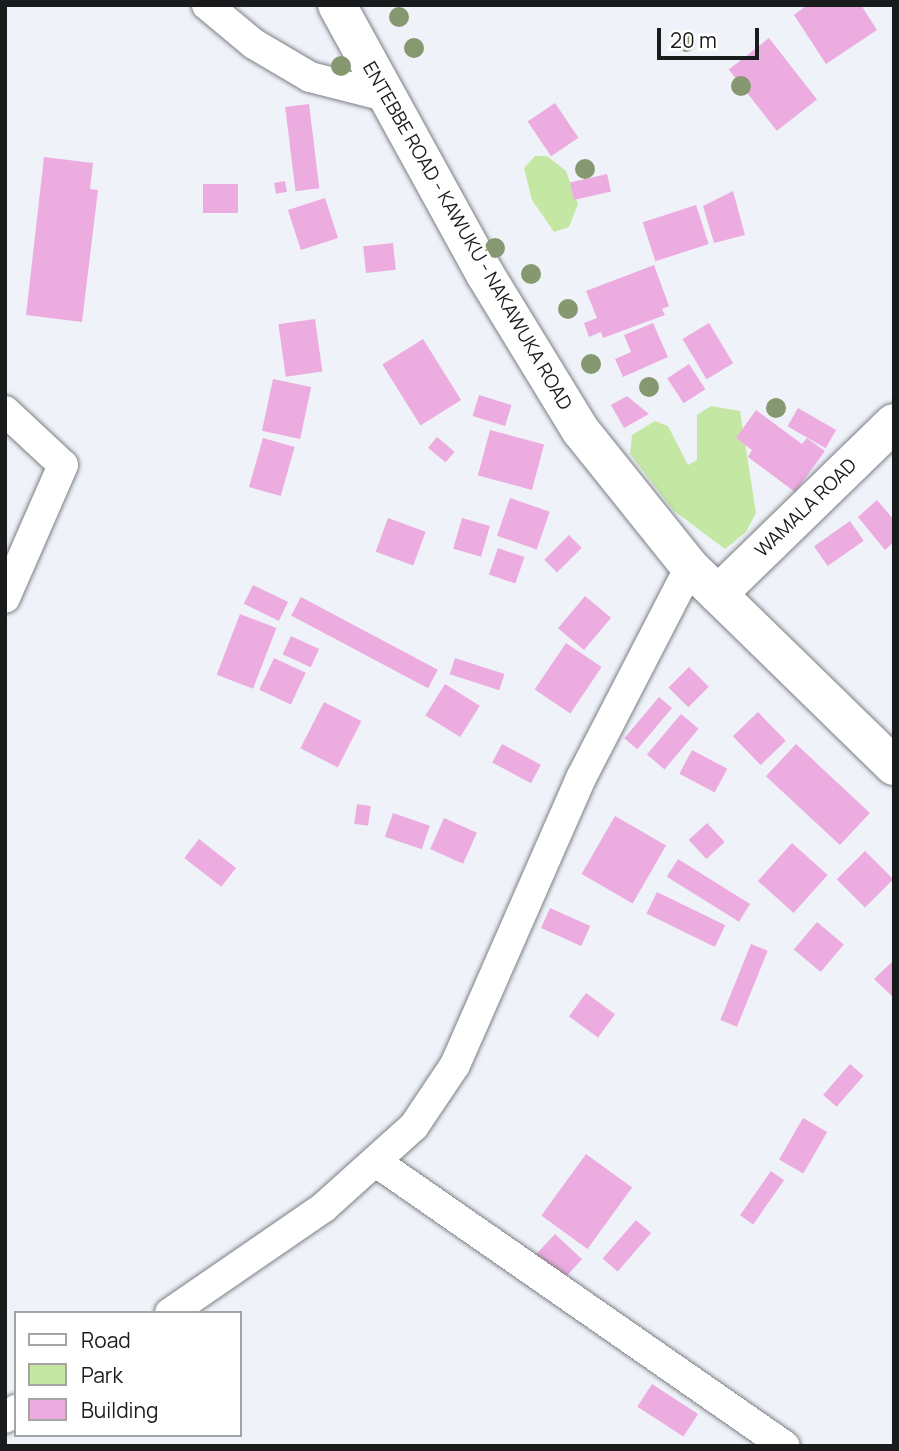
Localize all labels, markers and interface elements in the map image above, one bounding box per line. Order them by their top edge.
scale bar [661,14,762,58]
text: 20 m [670,26,717,54]
street label: ENTEBBE ROAD - KAWUKU - NAKAWUKA ROAD [358,58,576,414]
street label: WAMALA ROAD [751,454,861,562]
legend [14,1311,242,1437]
text: Road [81,1326,131,1354]
text: Park [81,1361,123,1389]
text: Building [81,1396,158,1424]

